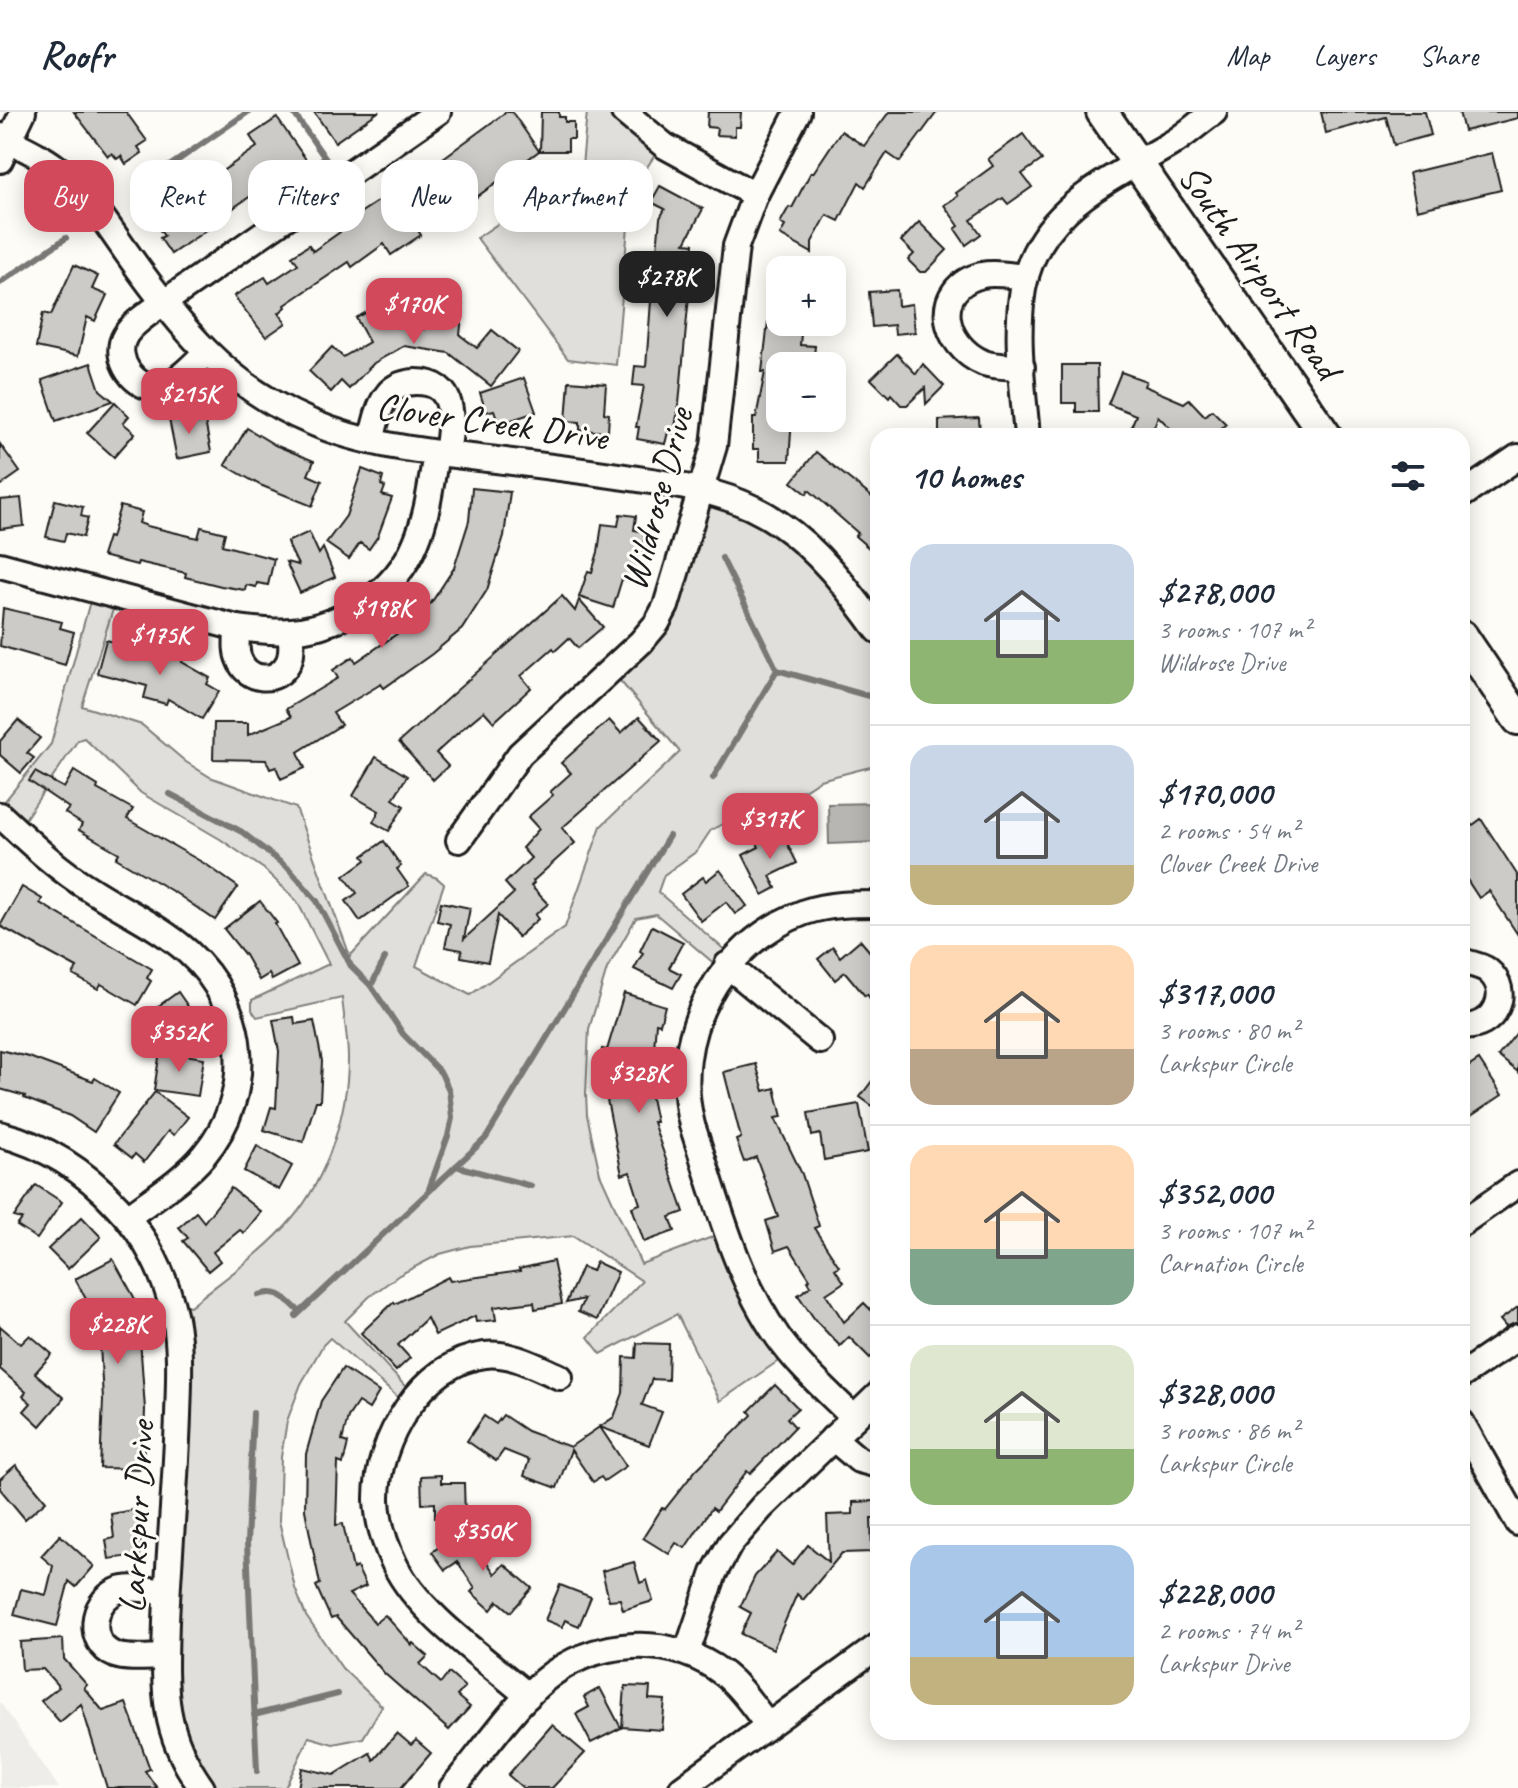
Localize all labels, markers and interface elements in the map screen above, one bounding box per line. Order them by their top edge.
text: Roofr [40,32,113,79]
text: Map [1227,38,1270,73]
text: Layers [1314,38,1375,73]
text: Share [1419,38,1478,73]
street label: South Airport Road [1168,155,1354,393]
chip: Buy [24,160,114,232]
chip: Rent [130,160,232,232]
chip: Filters [248,160,365,232]
chip: New [381,160,478,232]
chip: Apartment [494,160,653,232]
pin: $278K [611,251,723,319]
map controls [766,256,846,432]
button: + [766,256,846,336]
text: $278K [637,260,697,293]
pin: $170K [358,278,470,346]
text: $170K [384,287,444,320]
button: − [766,352,846,432]
pin: $215K [133,368,245,436]
text: $215K [159,377,219,410]
street label: Clover Creek Drive [373,382,613,461]
street label: Wildrose Drive [610,401,704,595]
icon: filters [1386,454,1430,498]
text: 10 homes [910,455,1021,498]
text: $278,000 [1158,570,1272,613]
icon: home [974,576,1070,672]
pin: $198K [326,582,438,650]
text: $198K [352,591,412,624]
pin: $175K [104,609,216,677]
text: 3 rooms · 107 m² [1158,613,1310,646]
text: $175K [130,618,190,651]
text: Wildrose Drive [1158,646,1285,679]
text: $170,000 [1158,771,1272,814]
icon: home [974,777,1070,873]
pin: $317K [714,793,826,861]
text: $317K [740,802,800,835]
text: 2 rooms · 54 m² [1158,814,1299,847]
text: Clover Creek Drive [1158,847,1317,880]
text: $317,000 [1158,971,1272,1014]
icon: home [974,977,1070,1073]
pin: $352K [123,1006,235,1074]
text: 3 rooms · 80 m² [1158,1014,1299,1047]
text: $352K [149,1015,209,1048]
pin: $328K [583,1047,695,1115]
text: Larkspur Circle [1158,1047,1292,1080]
text: $328K [609,1056,669,1089]
text: $352,000 [1158,1171,1271,1214]
icon: home [974,1177,1070,1273]
text: 3 rooms · 107 m² [1158,1214,1310,1247]
text: Carnation Circle [1158,1247,1303,1280]
pin: $228K [62,1298,174,1366]
text: $228K [88,1307,148,1340]
text: $328,000 [1158,1371,1272,1414]
icon: home [974,1377,1070,1473]
text: 3 rooms · 86 m² [1158,1414,1299,1447]
street label: Larkspur Drive [108,1417,165,1614]
text: Larkspur Circle [1158,1447,1292,1480]
pin: $350K [427,1505,539,1573]
text: $350K [453,1514,513,1547]
text: $228,000 [1158,1571,1272,1614]
icon: home [974,1577,1070,1673]
text: 2 rooms · 74 m² [1158,1614,1299,1647]
text: Larkspur Drive [1158,1647,1290,1680]

